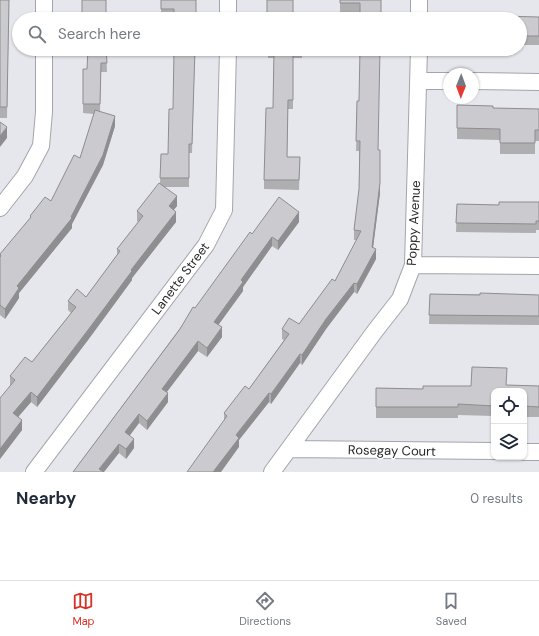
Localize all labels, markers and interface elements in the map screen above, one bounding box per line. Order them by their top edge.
search box [12,12,527,56]
icon: search [26,23,48,45]
text: Search here [58,24,141,44]
north arrow [443,68,479,104]
street label: Poppy Avenue [403,180,424,266]
street label: Lanette Street [148,239,213,318]
map controls [491,388,527,460]
button: locate [491,388,527,424]
button: layers [491,424,527,460]
street label: Rosegay Court [348,441,436,460]
text: Nearby [16,487,76,509]
text: 0 results [470,490,523,507]
tab: Map [72,590,95,628]
tab: Directions [239,590,291,628]
tab: Saved [436,590,467,628]

